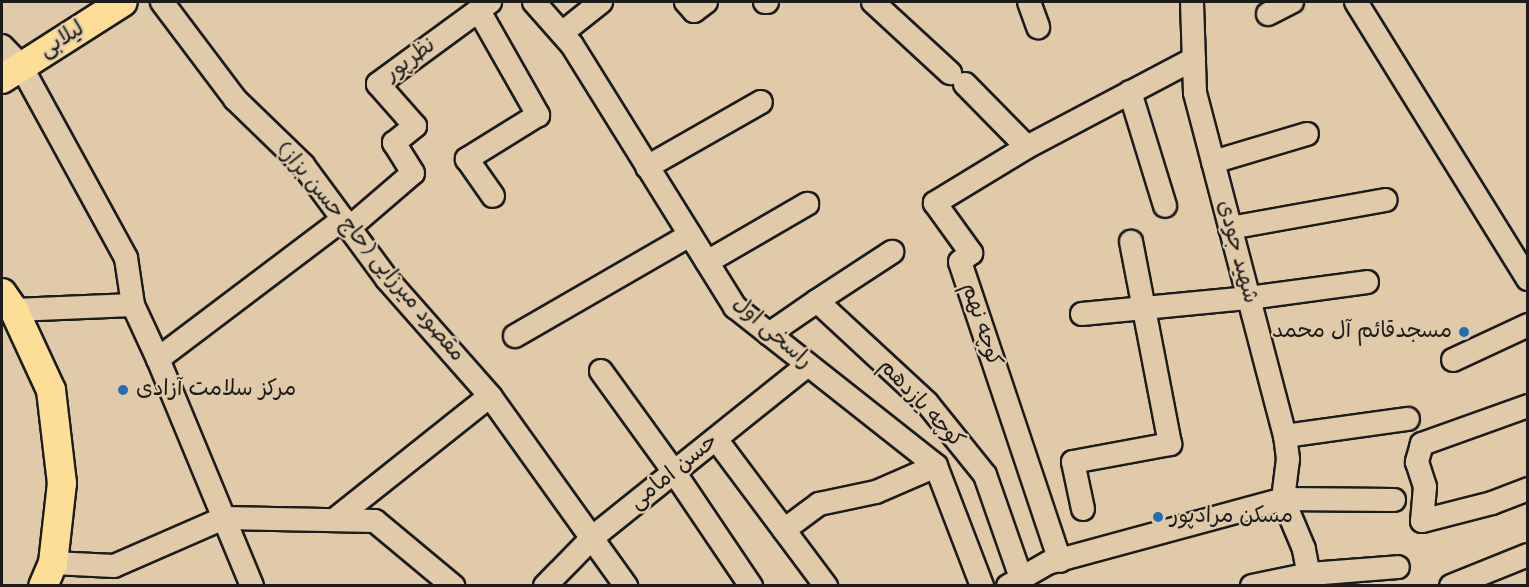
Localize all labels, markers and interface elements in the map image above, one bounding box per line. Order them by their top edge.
street label: لیلابی [35,16,89,64]
street label: نظرپور [379,33,441,87]
street label: مقصود میرزایی (حاج حسن بزاز) [270,137,470,367]
street label: شهید جودی [1211,197,1263,307]
street label: کوچه نهم [955,280,1007,370]
street label: راسخی اول [727,291,817,375]
place label: مسجدقائم آل محمد [1272,319,1452,345]
marker: مسجدقائم آل محمد [1457,325,1471,339]
street label: کوچه یازدهم [873,354,969,454]
place label: مرکز سلامت آزادی [136,377,296,403]
marker: مرکز سلامت آزادی [114,381,132,399]
street label: حسن امامی [624,428,724,516]
place label: مسکن مرادپور [1170,504,1293,530]
marker: مسکن مرادپور [1151,510,1165,524]

